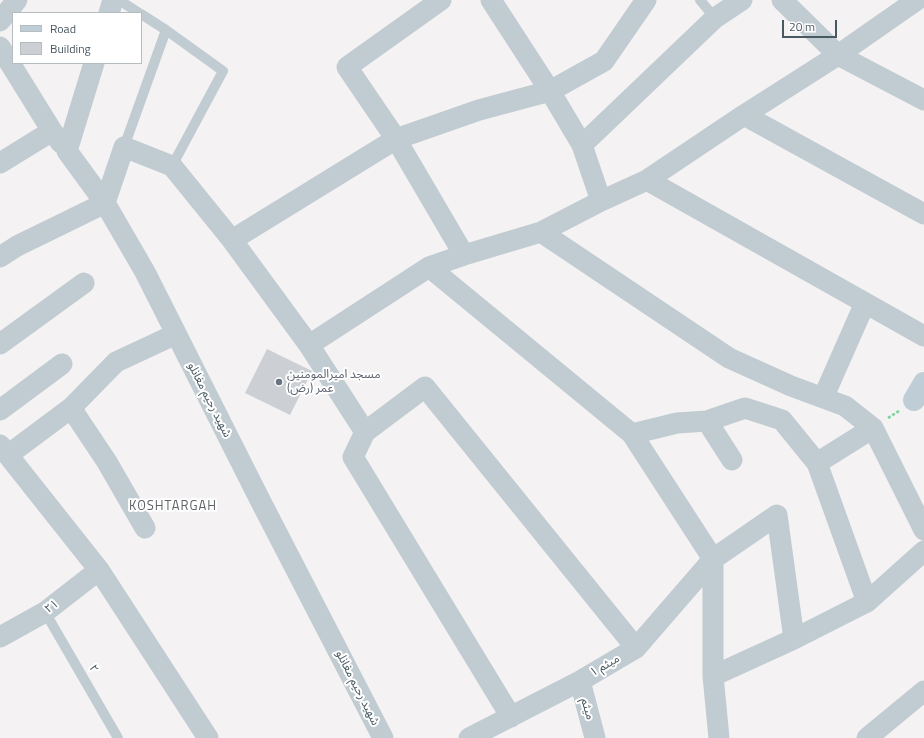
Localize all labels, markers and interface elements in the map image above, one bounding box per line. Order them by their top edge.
legend [12,12,142,64]
scale bar [784,12,839,38]
text: 20 m [789,17,815,36]
text: Road [50,19,76,38]
text: Building [50,39,91,58]
street label: شهید رحیم مغانلو [184,360,234,440]
place label: مسجد امیرالمومنین عمر (رض) [287,368,380,396]
marker: مسجد امیرالمومنین عمر (رض) [274,377,284,387]
district label: KOSHTARGAH [129,499,217,515]
street label: ۲۱ [42,597,62,617]
street label: شهید رحیم مغانلو [332,648,382,728]
street label: ۱ میثم [588,652,622,680]
street label: ۲ [85,662,101,676]
street label: میثم [577,697,597,721]

